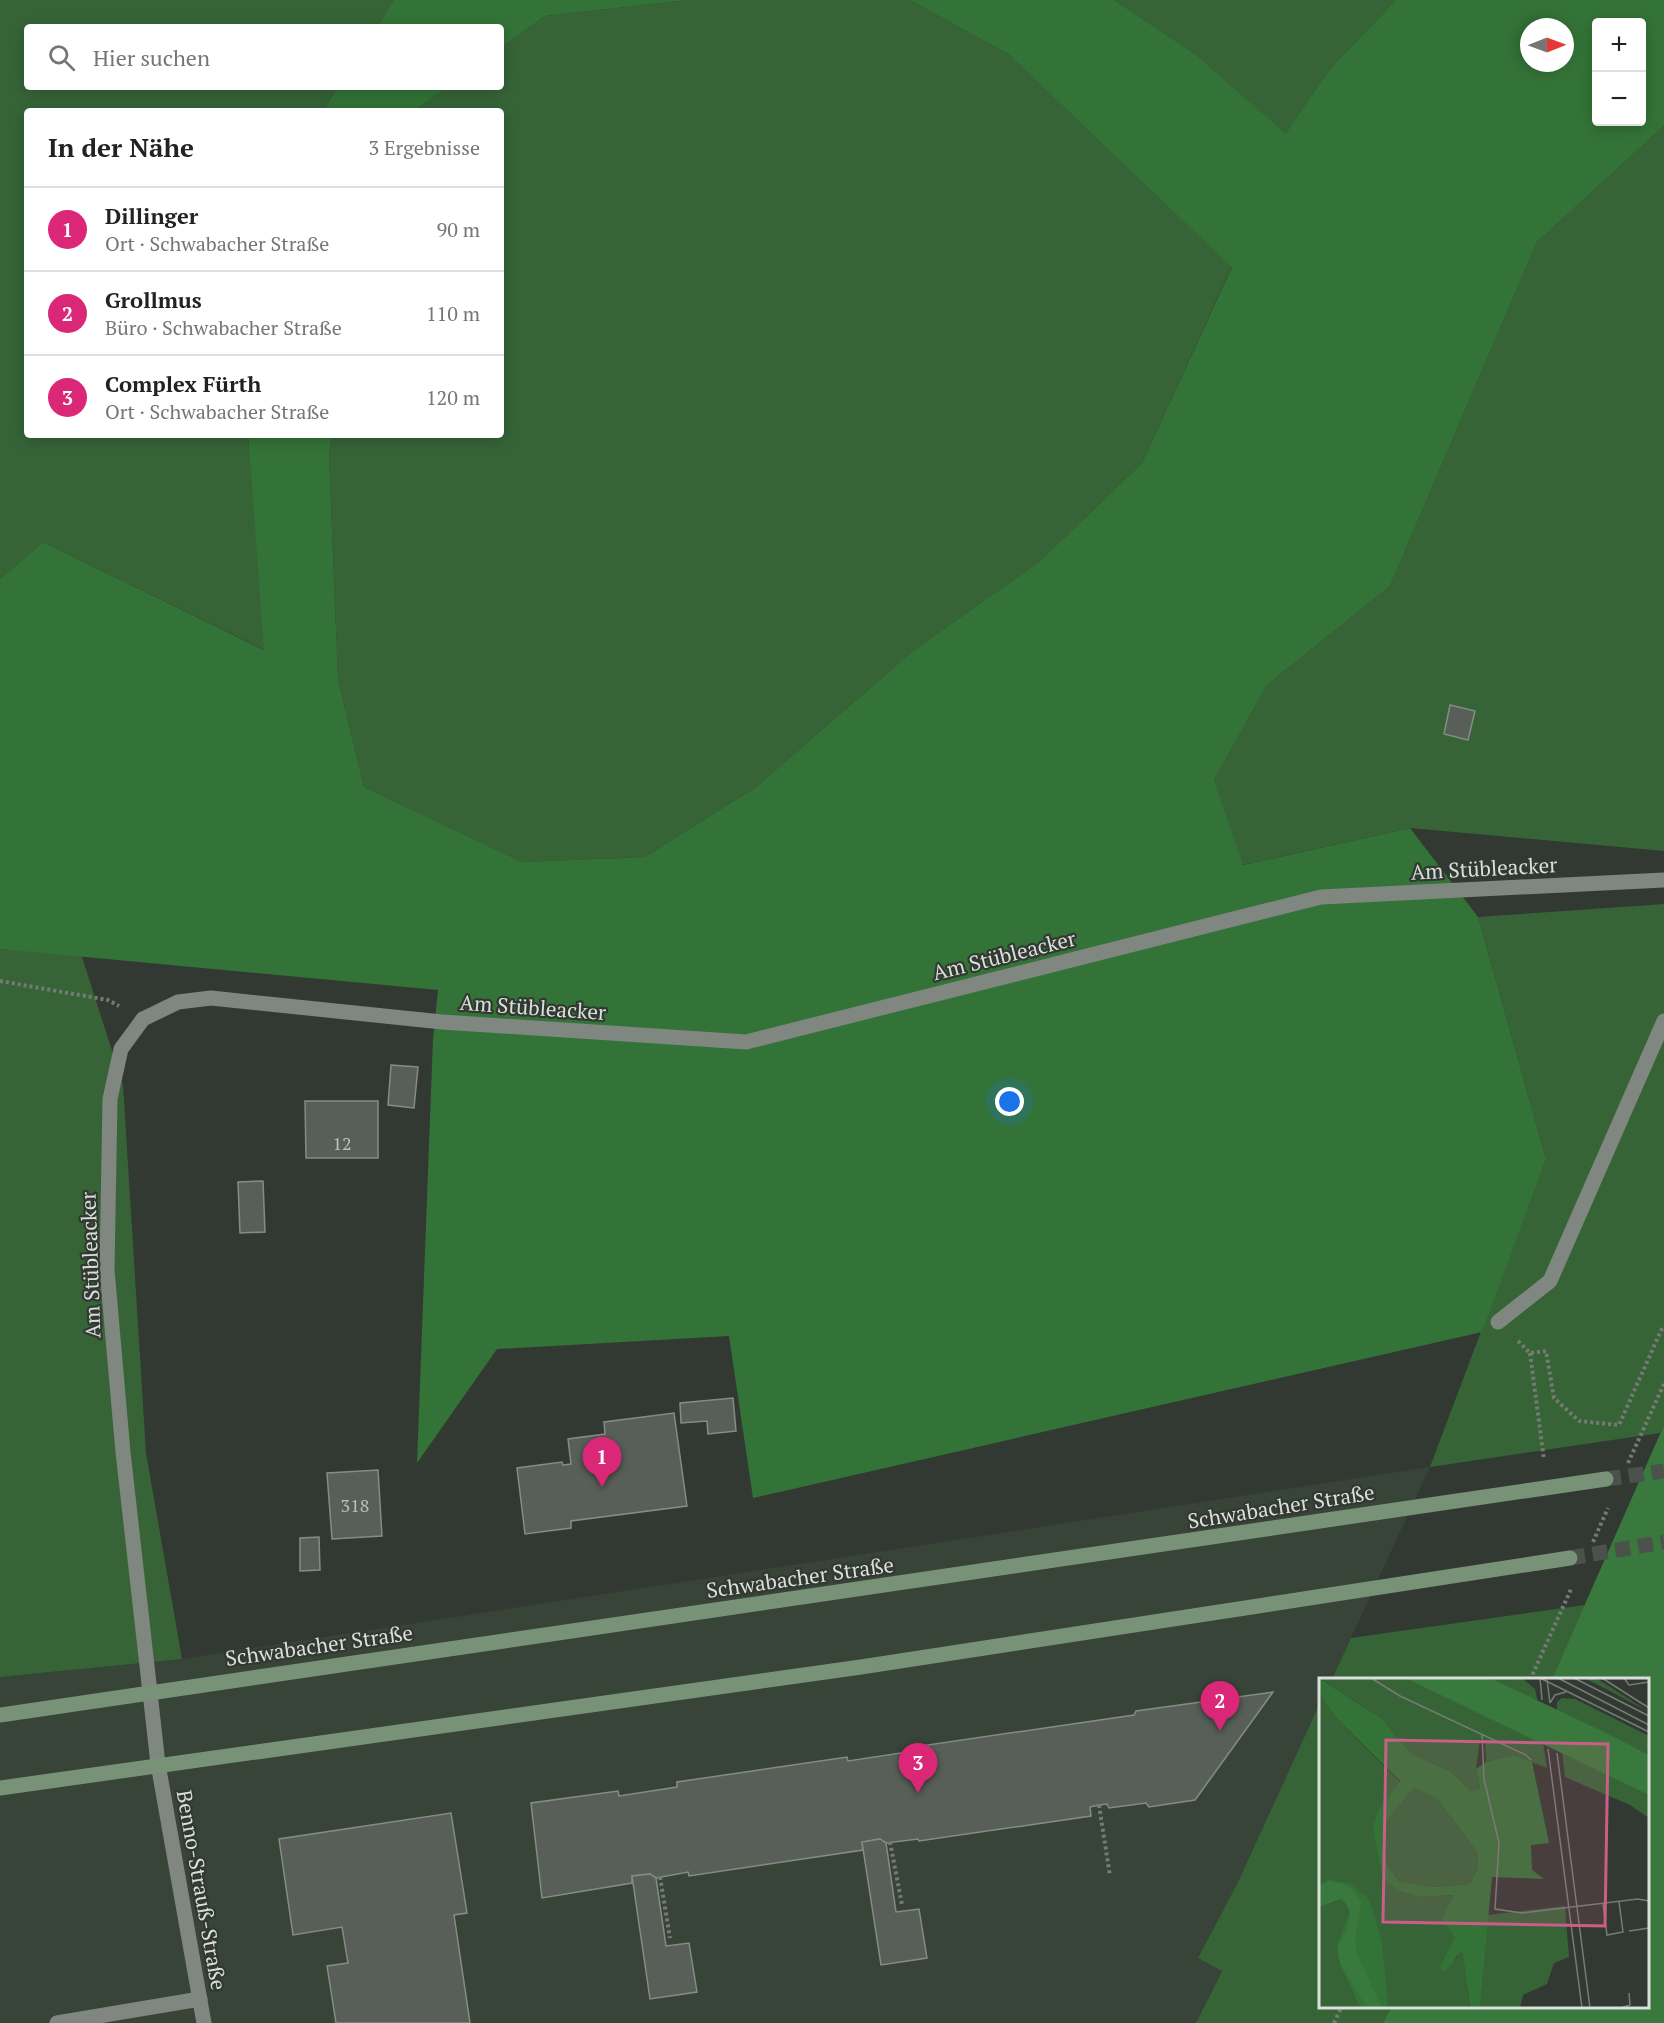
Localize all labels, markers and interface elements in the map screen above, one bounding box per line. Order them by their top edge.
north arrow [1520,18,1574,72]
map controls [1592,18,1646,126]
button: + [1592,18,1646,72]
search box [24,24,504,90]
icon: search [45,41,78,74]
text: Hier suchen [93,43,210,72]
button: − [1592,72,1646,126]
text: In der Nähe [48,130,194,164]
text: 3 Ergebnisse [368,134,480,161]
text: Dillinger [105,201,198,230]
text: 1 [62,216,73,243]
text: 90 m [437,216,480,243]
text: Ort · Schwabacher Straße [105,230,329,257]
text: Grollmus [105,285,202,314]
text: 2 [62,300,73,327]
text: 110 m [426,300,480,327]
text: Büro · Schwabacher Straße [105,314,342,341]
text: Complex Fürth [105,369,261,398]
text: 3 [62,384,73,411]
text: 120 m [426,384,480,411]
text: Ort · Schwabacher Straße [105,398,329,425]
street label: Am Stübleacker [1410,850,1558,886]
street label: Am Stübleacker [929,924,1079,986]
street label: Am Stübleacker [459,988,607,1026]
your location [995,1087,1024,1116]
house number: 12 [332,1131,352,1155]
street label: Am Stübleacker [73,1191,107,1339]
pin: 1 [582,1438,622,1487]
street label: Schwabacher Straße [1186,1477,1376,1535]
house number: 318 [341,1493,369,1517]
street label: Schwabacher Straße [705,1550,895,1604]
street label: Schwabacher Straße [224,1618,414,1672]
inset map [1319,1678,1649,2008]
pin: 2 [1200,1682,1240,1731]
pin: 3 [898,1744,938,1793]
street label: Benno-Strauß-Straße [171,1788,233,1992]

